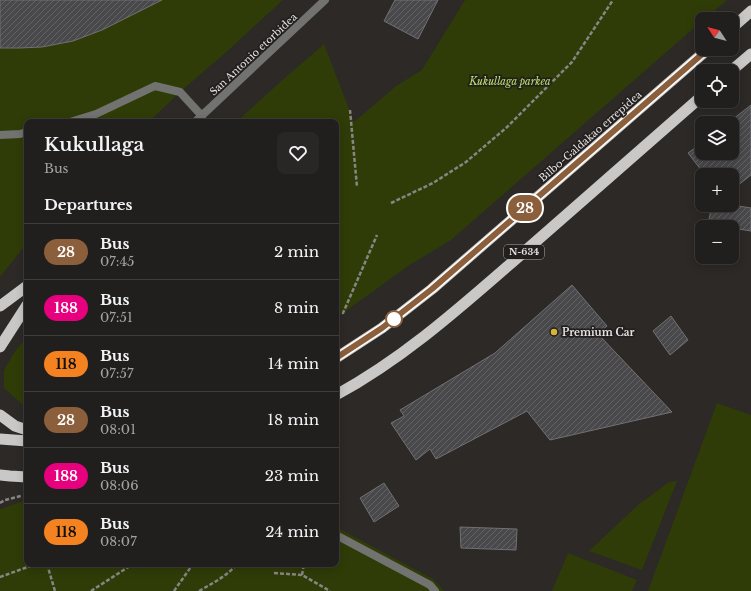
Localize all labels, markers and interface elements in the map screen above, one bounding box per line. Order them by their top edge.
street label: San Antonio etorbidea [207,10,300,98]
north arrow [695,12,739,56]
map controls [695,12,739,264]
button: locate [695,64,739,108]
park label: Kukullaga parkea [468,75,551,88]
street label: Bilbo-Galdakao errepidea [536,88,645,185]
button: layers [695,116,739,160]
button: heart [277,132,319,174]
text: Kukullaga [44,133,144,156]
text: Bus [44,160,69,177]
button: + [695,168,739,212]
text: Departures [44,195,133,214]
line badge: 28 [507,195,543,221]
text: 28 [516,199,534,217]
button: − [695,220,739,264]
text: Bus [100,234,130,253]
text: 2 min [274,242,319,261]
text: 28 [57,243,75,261]
road number: N-634 [504,245,544,259]
text: 07:45 [100,253,135,270]
text: Bus [100,290,130,309]
text: 8 min [274,298,319,317]
text: 188 [54,299,78,317]
text: 07:51 [100,309,133,326]
unlabelled marker [385,310,403,328]
place label: Premium Car [562,326,634,339]
marker: Premium Car [549,327,559,337]
text: Bus [100,346,130,365]
text: 14 min [268,354,319,373]
text: 118 [55,355,77,373]
text: 07:57 [100,365,133,382]
text: Bus [100,402,130,421]
text: 18 min [267,410,319,429]
text: 28 [57,411,75,429]
text: 08:01 [100,421,136,438]
text: Bus [100,458,130,477]
text: 23 min [265,466,319,485]
text: 188 [54,467,78,485]
text: 08:06 [100,477,139,494]
text: Bus [100,514,130,533]
text: 24 min [265,522,319,541]
text: 118 [55,523,77,541]
text: 08:07 [100,533,137,550]

